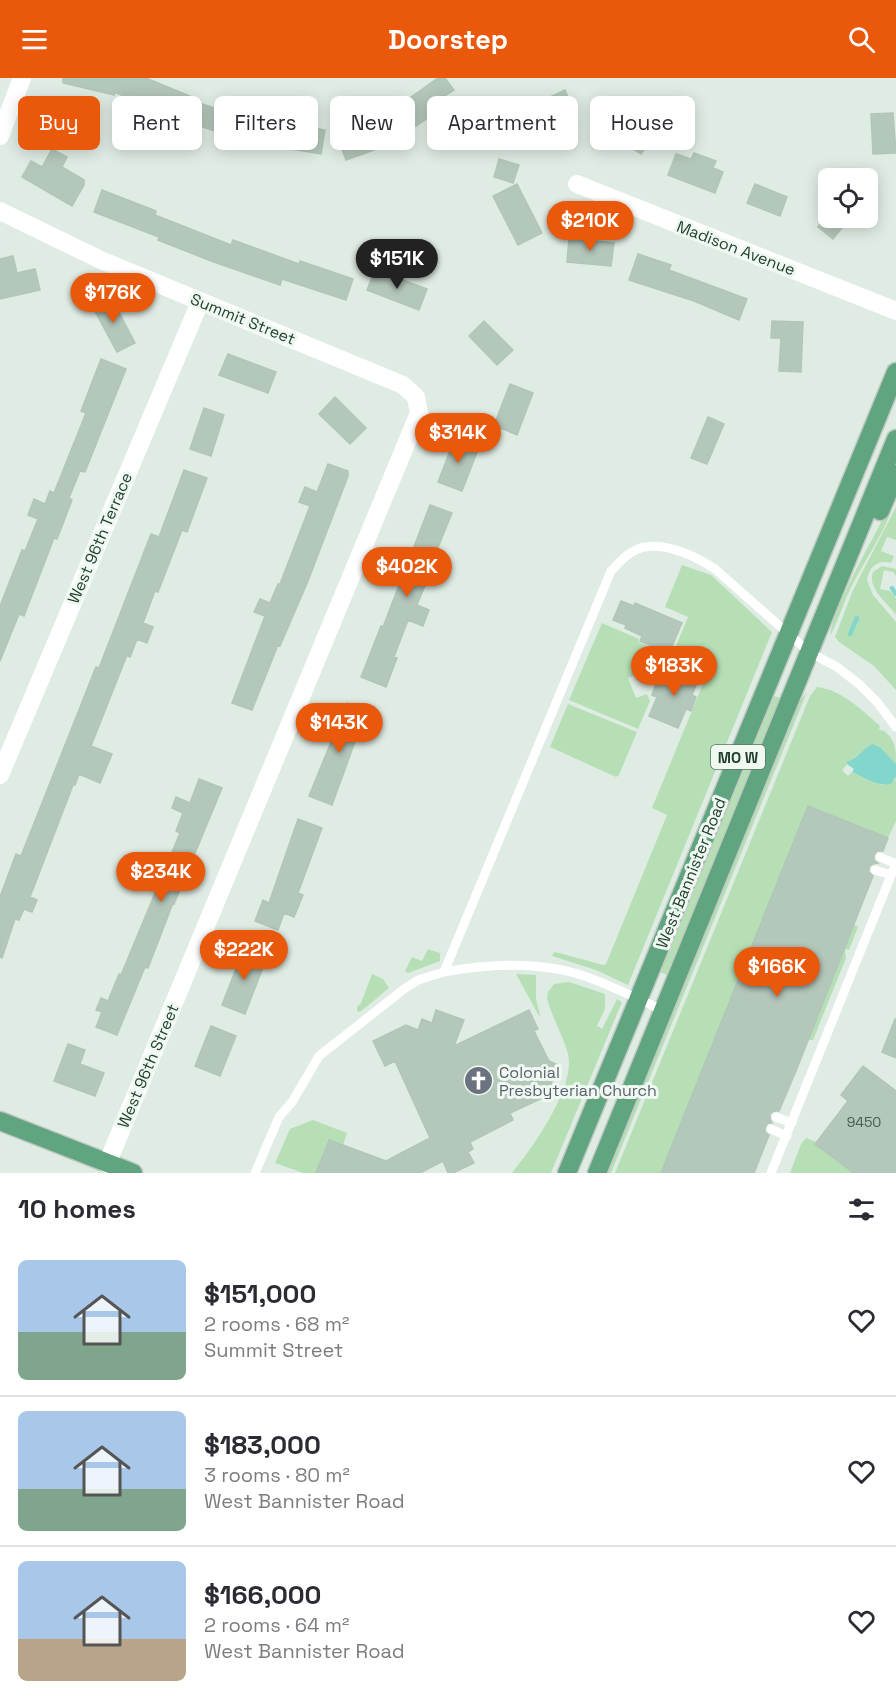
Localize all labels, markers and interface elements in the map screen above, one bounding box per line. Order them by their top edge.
text: Doorstep [388,22,508,57]
icon: menu [18,23,51,56]
icon: search [845,23,878,56]
chip: Buy [18,96,100,150]
chip: Rent [112,96,202,150]
chip: Filters [214,96,318,150]
chip: New [330,96,415,150]
chip: Apartment [427,96,578,150]
chip: House [590,96,695,150]
map controls [818,168,878,228]
button: locate [818,168,878,228]
pin: $210K [548,201,632,252]
text: $210K [561,207,619,233]
street label: Madison Avenue [674,216,798,280]
pin: $151K [355,239,439,290]
text: $151K [370,245,424,271]
pin: $176K [71,273,155,324]
text: $176K [84,279,142,305]
street label: Summit Street [187,288,299,350]
pin: $314K [416,413,500,464]
text: $314K [429,419,487,445]
street label: West 96th Terrace [63,469,137,607]
pin: $402K [365,547,449,598]
text: $402K [376,553,438,579]
pin: $183K [632,646,716,697]
text: $183K [645,652,703,678]
pin: $143K [297,703,381,754]
text: $143K [310,709,368,735]
road number: MO W [711,745,765,769]
street label: West Bannister Road [651,795,731,951]
pin: $234K [119,852,203,903]
text: $234K [130,858,192,884]
pin: $222K [202,930,286,981]
text: $222K [214,936,274,962]
pin: $166K [735,947,819,998]
text: $166K [748,953,806,979]
street label: West 96th Street [112,1001,184,1131]
place label: Colonial Presbyterian Church [499,1062,657,1101]
church icon: Colonial Presbyterian Church [462,1065,494,1097]
house number: 9450 [847,1113,881,1131]
text: 10 homes [18,1192,136,1226]
icon: filters [845,1193,878,1226]
text: $151,000 [204,1277,316,1311]
icon: home [66,1284,138,1356]
icon: heart [845,1304,878,1337]
text: 2 rooms · 68 m² [204,1311,349,1337]
text: Summit Street [204,1337,343,1363]
text: $183,000 [204,1428,321,1462]
icon: home [66,1435,138,1507]
icon: heart [845,1455,878,1488]
text: 3 rooms · 80 m² [204,1462,350,1488]
text: West Bannister Road [204,1488,405,1514]
text: $166,000 [204,1578,321,1612]
icon: home [66,1585,138,1657]
icon: heart [845,1605,878,1638]
text: 2 rooms · 64 m² [204,1612,349,1638]
text: West Bannister Road [204,1638,405,1664]

